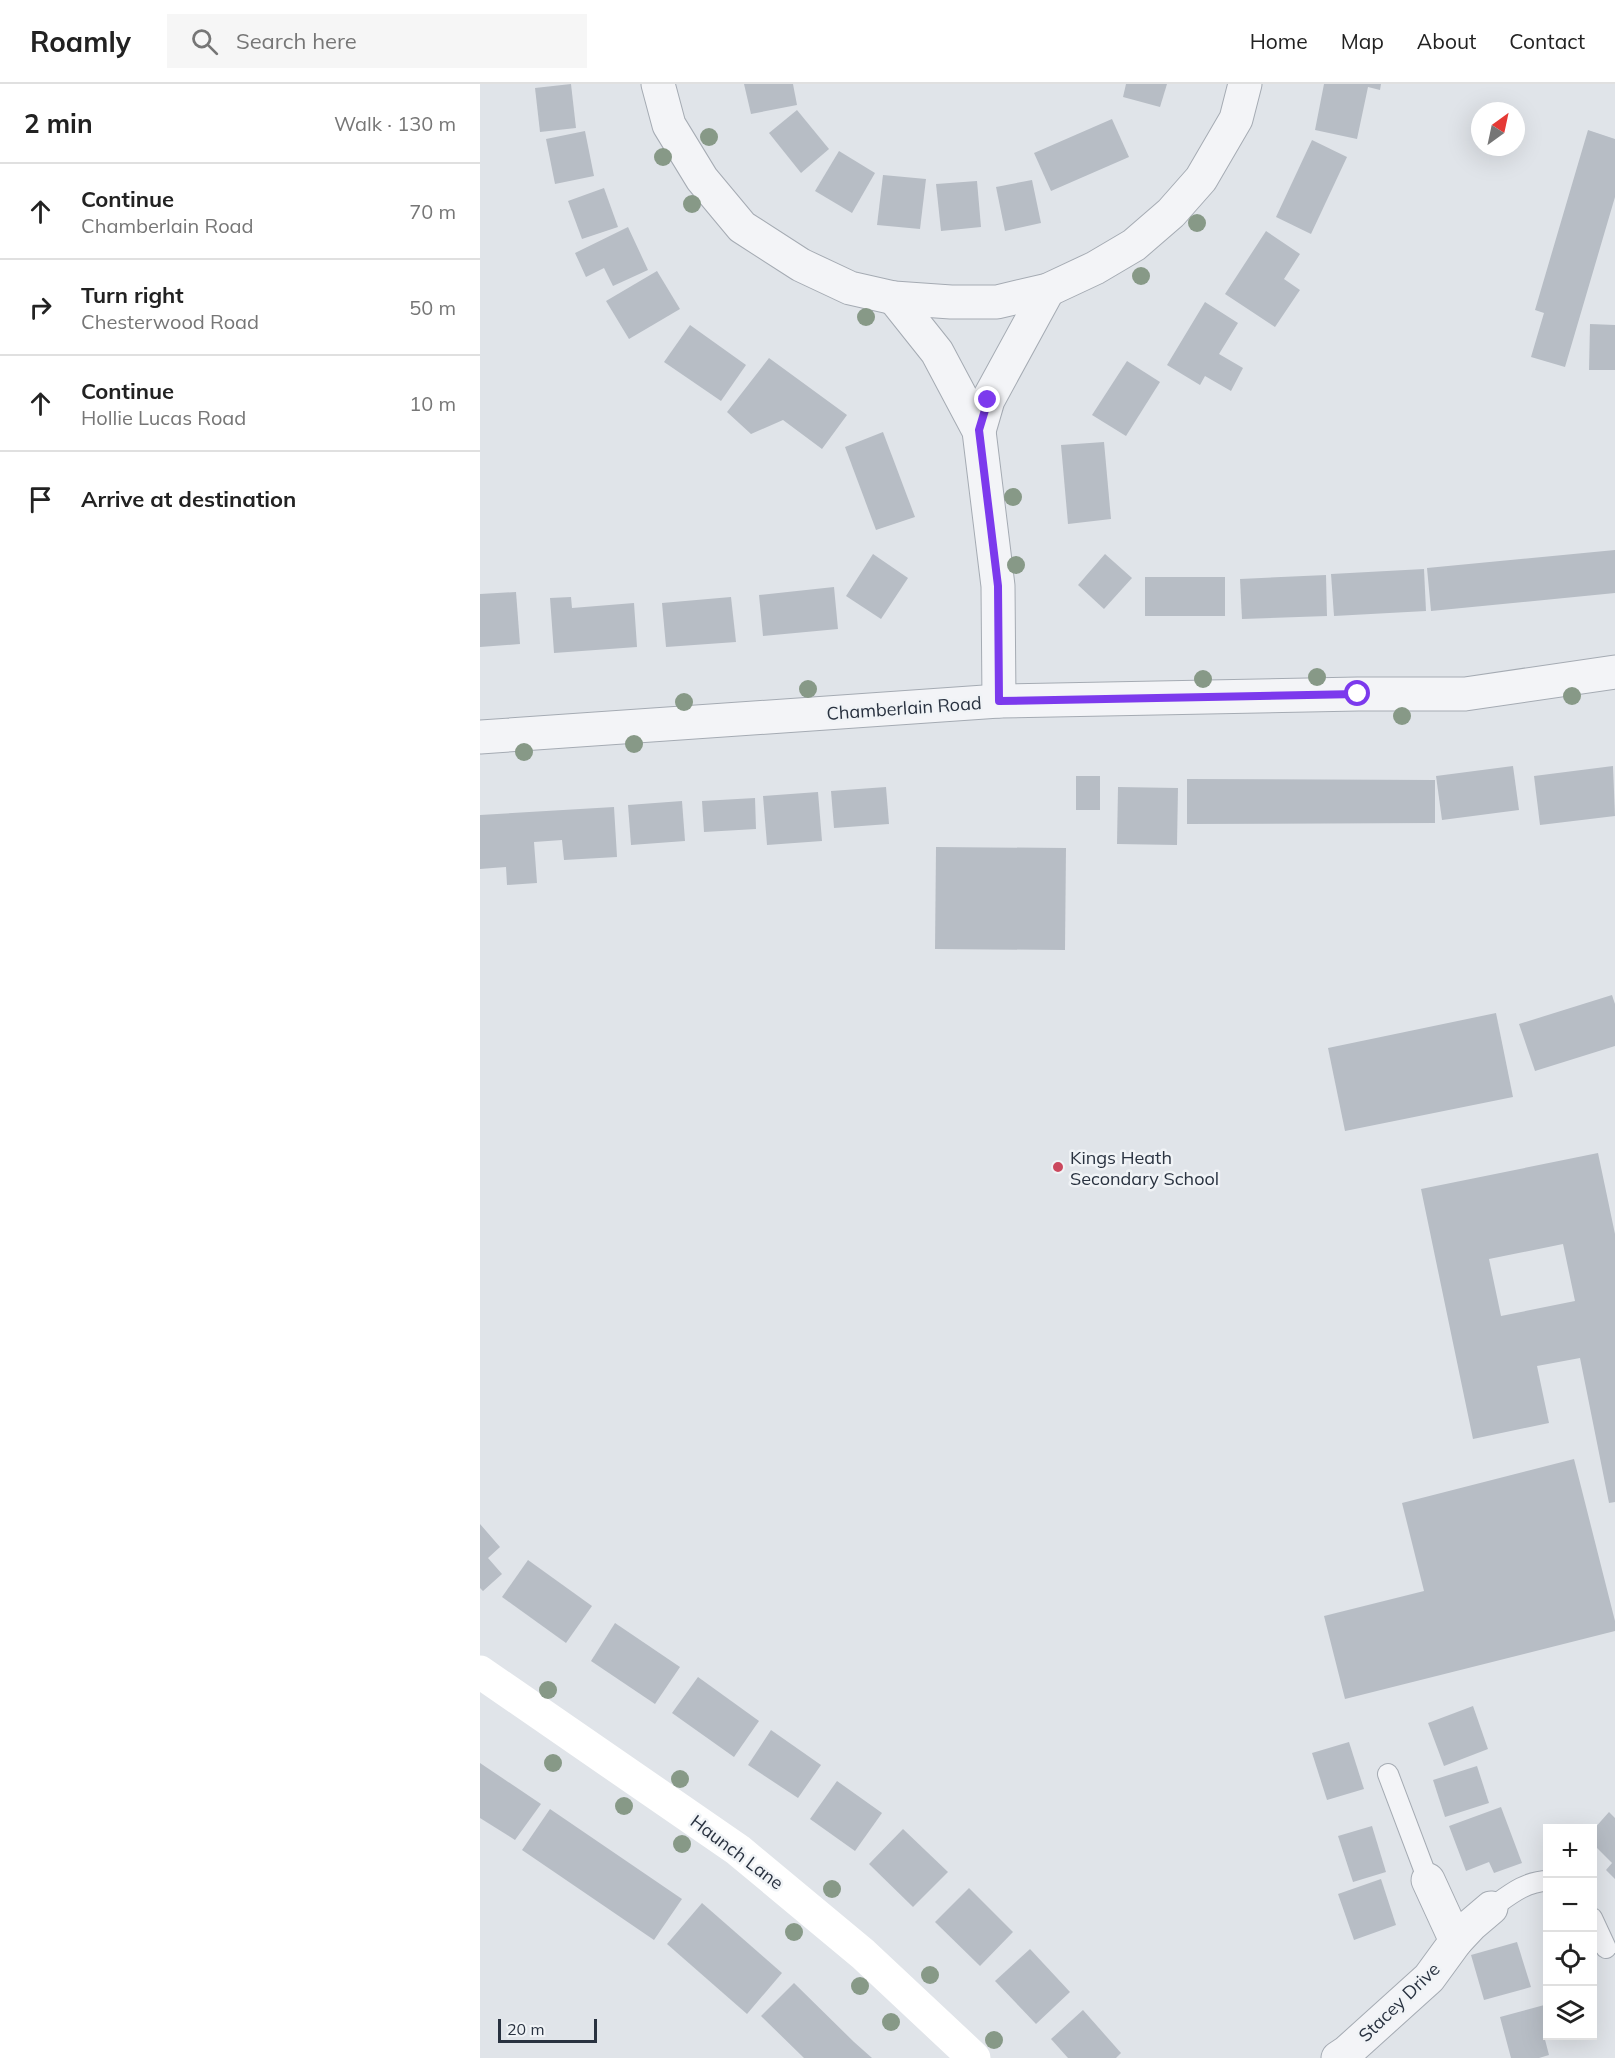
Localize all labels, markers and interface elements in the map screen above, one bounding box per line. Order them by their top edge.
search box [167,14,587,68]
text: Roamly [30,24,131,59]
icon: search [188,25,221,58]
text: Search here [236,27,357,55]
text: Home [1250,28,1308,54]
text: Map [1341,28,1384,54]
text: About [1417,28,1476,54]
text: Contact [1509,28,1585,54]
north arrow [1471,102,1525,156]
text: 2 min [24,107,93,140]
text: Walk · 130 m [334,111,456,136]
text: Continue [81,185,174,213]
icon: ahead [24,195,57,228]
text: 70 m [409,199,456,224]
text: Chamberlain Road [81,213,254,238]
text: Turn right [81,281,184,309]
icon: right [24,291,57,324]
text: 50 m [409,295,456,320]
text: Chesterwood Road [81,309,259,334]
text: Continue [81,377,174,405]
route end [974,386,1000,412]
icon: ahead [24,387,57,420]
text: 10 m [409,391,456,416]
text: Hollie Lucas Road [81,405,246,430]
icon: arrive [24,483,57,516]
text: Arrive at destination [81,485,296,513]
route start [1344,680,1370,706]
street label: Chamberlain Road [826,691,982,725]
place label: Kings Heath Secondary School [1070,1146,1219,1190]
marker: Kings Heath Secondary School [1051,1160,1065,1174]
street label: Haunch Lane [686,1810,788,1894]
map controls [1543,1824,1597,2040]
button: + [1543,1824,1597,1878]
button: − [1543,1878,1597,1932]
button: locate [1543,1932,1597,1986]
street label: Stacey Drive [1353,1957,1445,2047]
button: layers [1543,1986,1597,2040]
scale bar [498,2016,597,2044]
text: 20 m [507,2019,544,2039]

